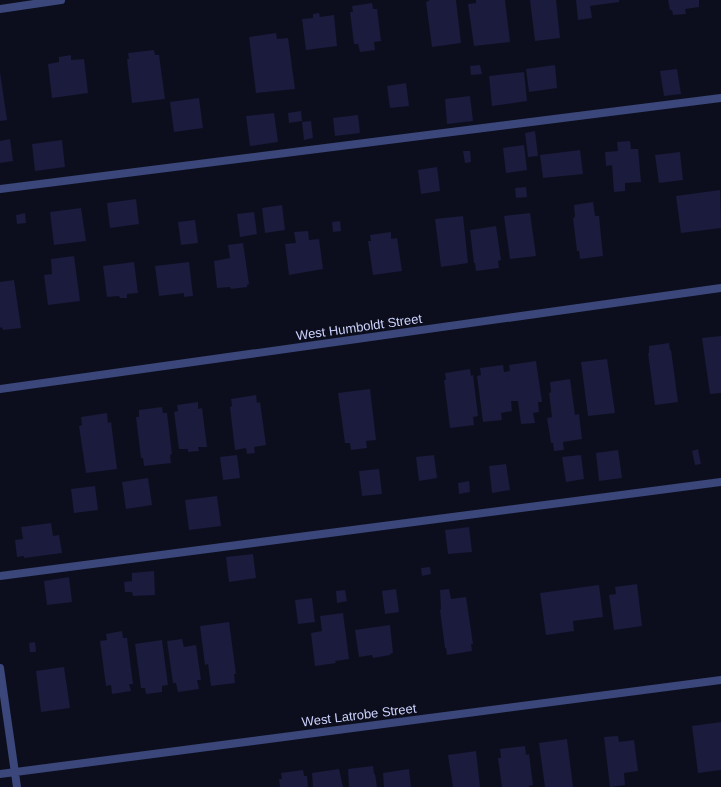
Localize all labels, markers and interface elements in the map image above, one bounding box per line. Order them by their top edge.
street label: West Humboldt Street [295,311,423,343]
street label: West Latrobe Street [301,700,418,729]

